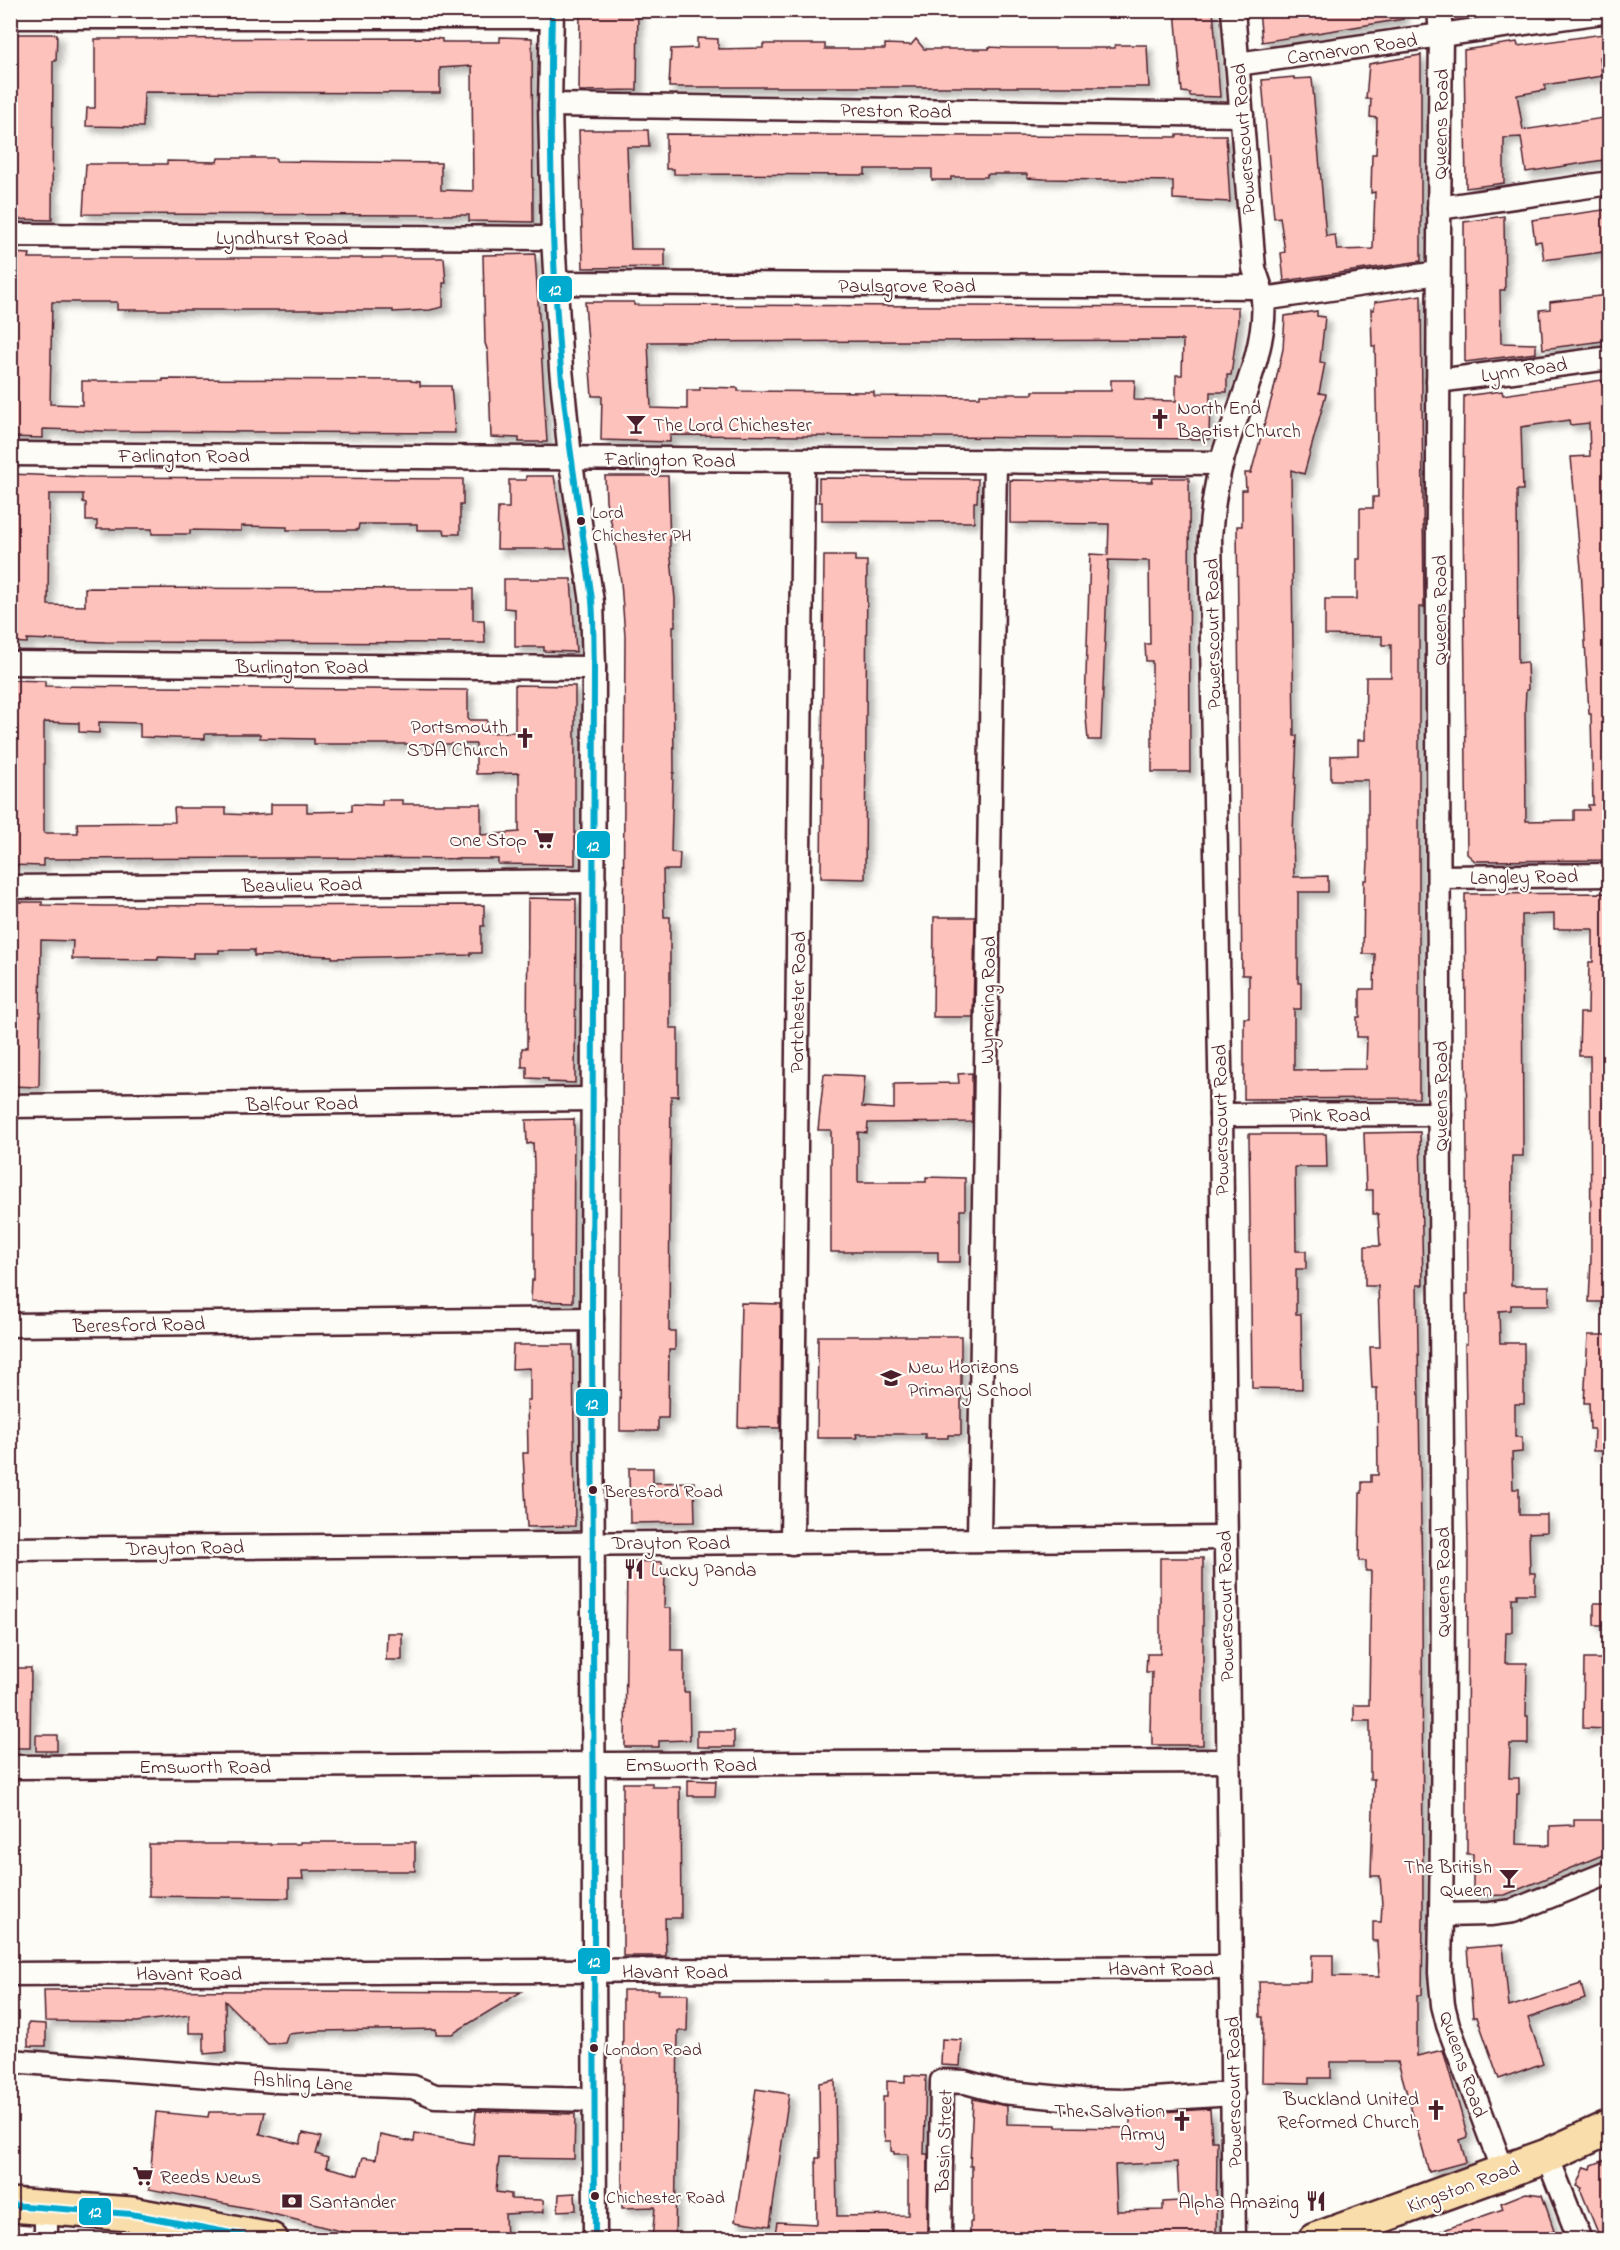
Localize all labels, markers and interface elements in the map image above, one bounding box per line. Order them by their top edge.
street label: Carnarvon Road [1285,27,1419,74]
street label: Powerscourt Road [1226,62,1265,215]
street label: Queens Road [1427,68,1458,180]
street label: Preston Road [840,97,952,128]
street label: Lyndhurst Road [216,225,348,254]
street label: Paulsgrove Road [838,273,976,303]
line badge: 12 [538,275,573,303]
text: 12 [548,279,562,303]
street label: Lynn Road [1479,351,1569,392]
place label: North End Baptist Church [1176,395,1301,447]
church icon: North End Baptist Church [1148,407,1172,431]
bar icon: The Lord Chichester [624,412,648,436]
place label: The Lord Chichester [653,412,812,441]
street label: Farlington Road [117,443,250,473]
street label: Farlington Road [603,446,736,478]
place label: Lord Chichester PH [592,501,691,550]
marker: Lord Chichester PH [575,515,587,527]
street label: Queens Road [1427,555,1456,665]
street label: Powerscourt Road [1199,558,1230,710]
street label: Burlington Road [235,654,368,684]
place label: Portsmouth SDA Church [407,714,508,766]
church icon: Portsmouth SDA Church [513,726,537,750]
place label: One Stop [449,827,527,856]
supermarket icon: One Stop [532,827,556,851]
line badge: 12 [576,830,611,859]
text: 12 [586,835,600,859]
street label: Langley Road [1470,863,1578,895]
street label: Beaulieu Road [241,871,362,902]
street label: Portchester Road [784,931,815,1073]
street label: Wymering Road [974,936,1006,1064]
street label: Queens Road [1428,1041,1457,1151]
street label: Powerscourt Road [1207,1044,1238,1196]
street label: Balfour Road [245,1090,358,1121]
street label: Pink Road [1289,1102,1371,1131]
street label: Beresford Road [72,1311,205,1342]
place label: New Horizons Primary School [908,1354,1032,1406]
school or university icon: New Horizons Primary School [879,1366,903,1390]
line badge: 12 [575,1388,609,1417]
text: 12 [585,1393,599,1417]
place label: Beresford Road [603,1480,723,1506]
marker: Beresford Road [587,1484,599,1496]
street label: Queens Road [1430,1527,1459,1637]
street label: Drayton Road [611,1530,730,1559]
street label: Powerscourt Road [1212,1530,1243,1682]
street label: Drayton Road [125,1534,244,1565]
restaurant icon: Lucky Panda [622,1557,646,1581]
place label: Lucky Panda [651,1557,757,1586]
street label: Emsworth Road [625,1752,757,1781]
street label: Emsworth Road [139,1754,271,1783]
place label: The British Queen [1404,1854,1492,1906]
bar icon: The British Queen [1497,1866,1521,1890]
line badge: 12 [577,1947,611,1975]
text: 12 [587,1951,601,1975]
street label: Havant Road [1108,1956,1214,1985]
street label: Havant Road [622,1959,728,1988]
street label: Havant Road [136,1961,242,1990]
street label: Queens Road [1430,2008,1493,2122]
street label: Powerscourt Road [1220,2016,1251,2168]
place label: London Road [605,2038,702,2064]
marker: London Road [588,2042,600,2054]
street label: Ashling Lane [252,2066,354,2102]
place label: Buckland United Reformed Church [1277,2086,1419,2138]
street label: Basin Street [929,2089,962,2194]
place label: The Salvation Army [1054,2098,1165,2150]
church icon: Buckland United Reformed Church [1424,2098,1448,2122]
church icon: The Salvation Army [1170,2109,1194,2133]
street label: Kingston Road [1404,2155,1525,2223]
supermarket icon: Reeds News [131,2164,155,2188]
place label: Reeds News [160,2164,261,2193]
place label: Chichester Road [606,2186,725,2212]
bank icon: Santander [280,2189,304,2213]
place label: Santander [309,2189,397,2218]
place label: Alpha Amazing [1178,2189,1299,2219]
restaurant icon: Alpha Amazing [1304,2189,1328,2213]
marker: Chichester Road [589,2190,601,2202]
line badge: 12 [78,2197,112,2226]
text: 12 [88,2201,102,2225]

